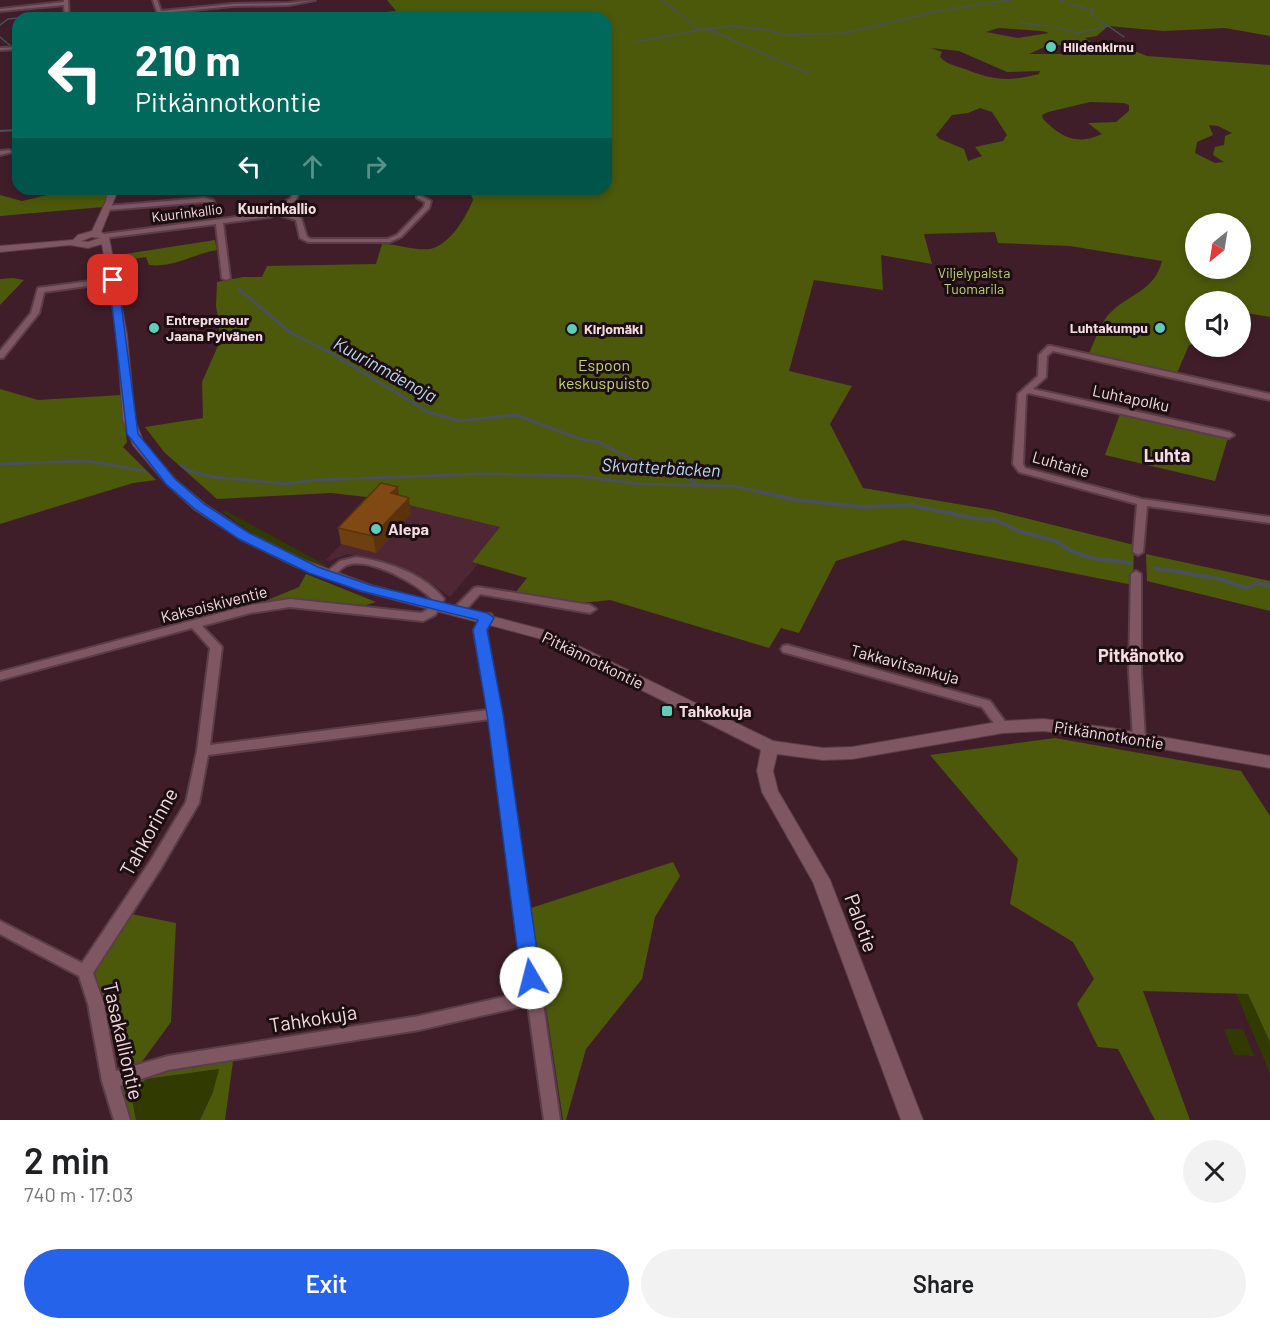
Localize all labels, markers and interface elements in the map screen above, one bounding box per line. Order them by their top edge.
text: 210 m [135,34,241,84]
icon: left [36,36,114,114]
place label: Hiidenkirnu [1063,38,1134,55]
marker: Hiidenkirnu [1044,40,1058,54]
text: Pitkännotkontie [135,85,321,117]
icon: left [233,150,266,183]
icon: ahead [296,150,329,183]
icon: right [359,150,392,183]
district label: Kuurinkallio [238,199,316,217]
street label: Kuurinkallio [150,200,223,225]
north arrow [1185,213,1251,279]
map controls [1185,213,1251,357]
pin [87,254,138,305]
icon: arrive [96,263,129,296]
park label: Viljelypalsta Tuomarila [938,264,1010,297]
button: sound [1185,291,1251,357]
place label: Entrepreneur Jaana Pylvänen [166,311,263,344]
place label: Luhtakumpu [1070,319,1148,336]
place label: Kirjomäki [584,320,643,337]
marker: Entrepreneur Jaana Pylvänen [147,321,161,335]
marker: Luhtakumpu [1153,321,1167,335]
marker: Kirjomäki [565,322,579,336]
water label: Kuurinmäenoja [330,332,441,407]
park label: Espoon keskuspuisto [558,355,650,392]
street label: Luhtapolku [1091,380,1171,415]
district label: Luhta [1144,444,1190,466]
street label: Luhtatie [1030,446,1092,481]
water label: Skvatterbäcken [601,453,721,481]
place label: Alepa [388,519,429,538]
marker: Alepa [369,522,383,536]
street label: Kaksoiskiventie [159,581,269,626]
street label: Pitkännotkontie [539,627,647,692]
street label: Takkavitsankuja [849,640,962,687]
district label: Pitkänotko [1098,644,1184,666]
place label: Tahkokuja [679,701,751,720]
marker: Tahkokuja [660,704,674,718]
street label: Pitkännotkontie [1053,716,1165,753]
street label: Tahkorinne [114,783,182,880]
street label: Palotie [840,890,884,955]
position arrow [499,946,563,1010]
street label: Tasakalliontie [99,979,149,1102]
street label: Tahkokuja [267,999,358,1037]
text: 2 min [24,1138,110,1181]
button: close [1183,1140,1246,1203]
text: 740 m · 17:03 [24,1182,133,1206]
button: Exit [24,1249,629,1318]
button: Share [641,1249,1246,1318]

